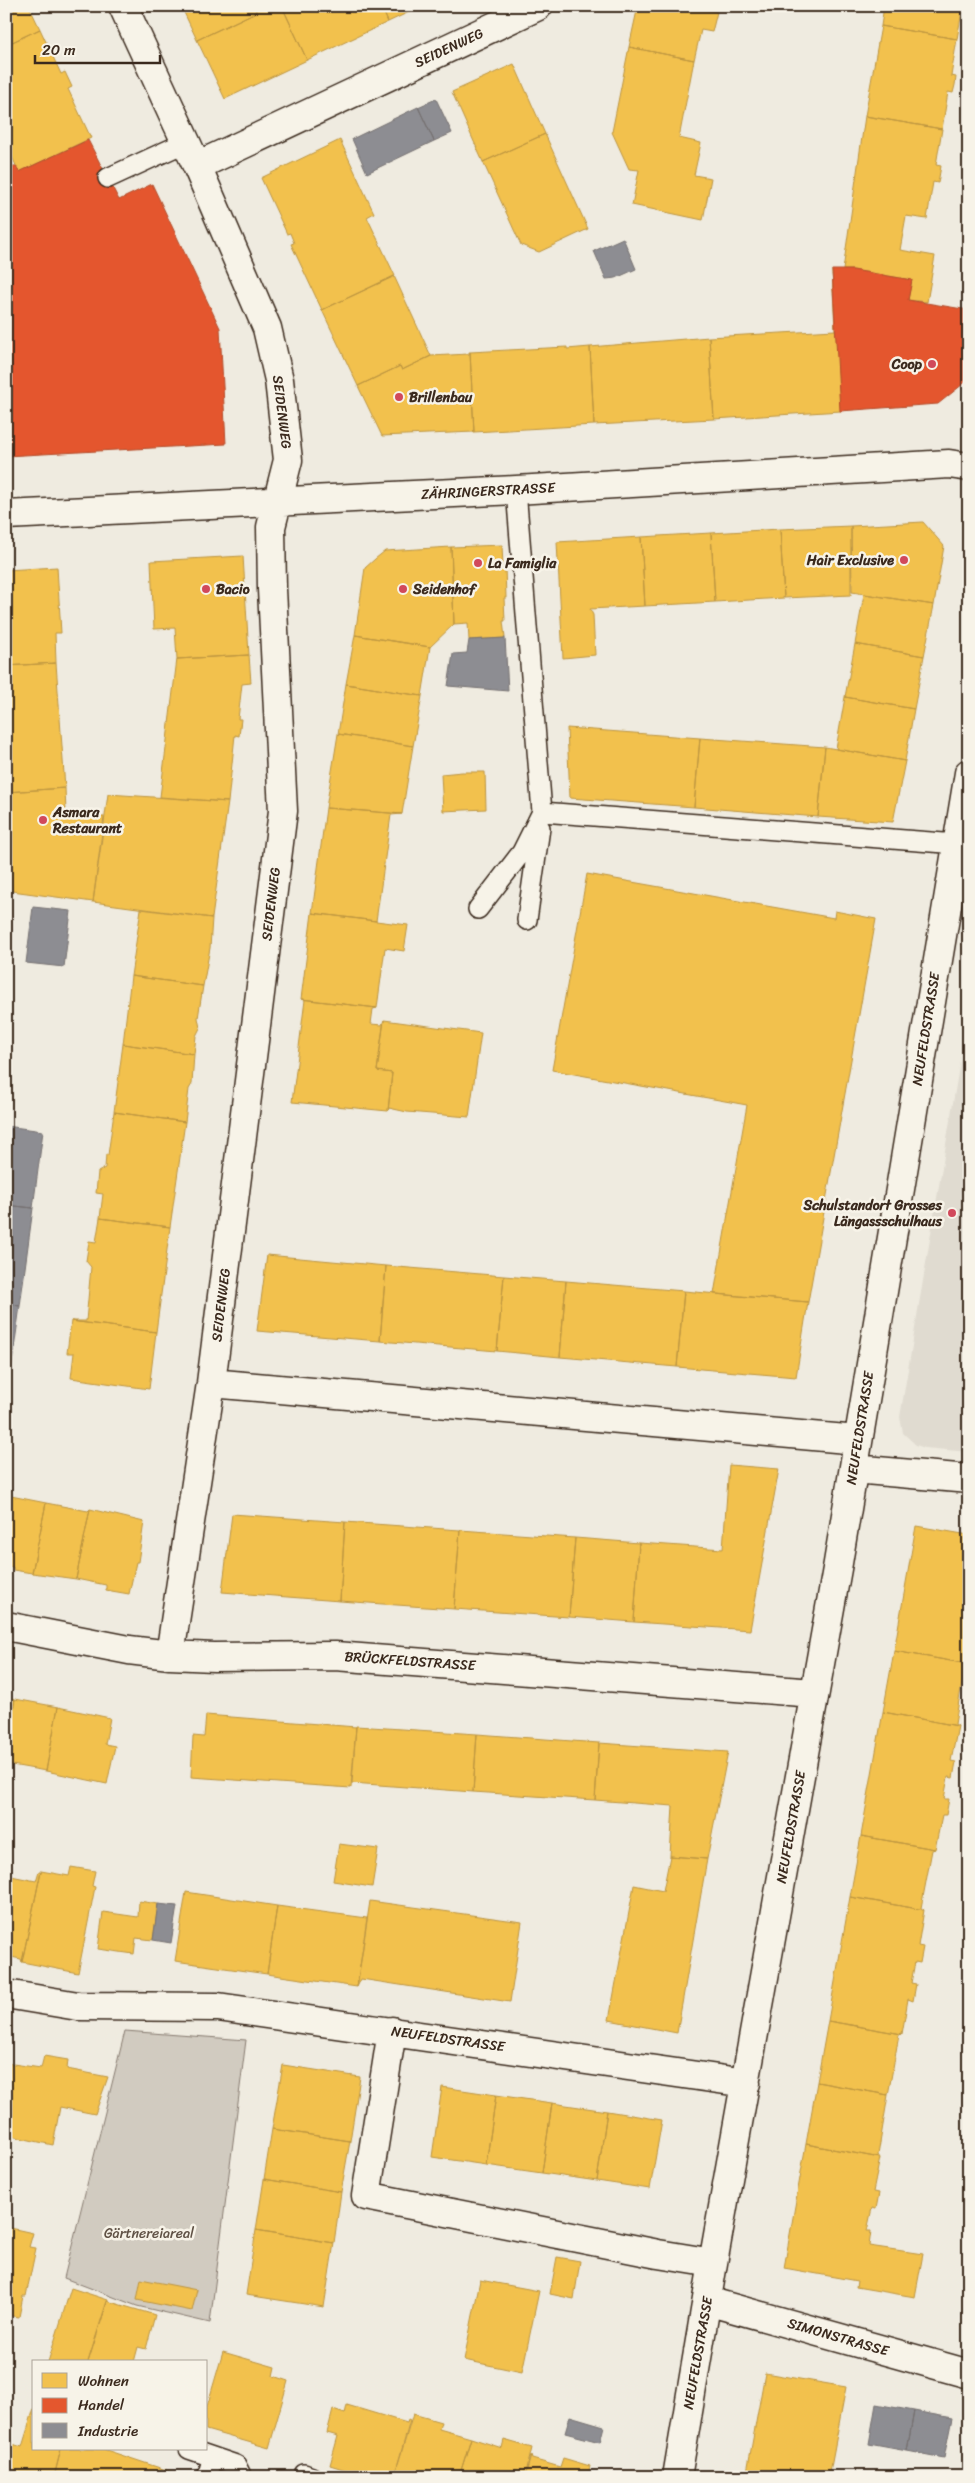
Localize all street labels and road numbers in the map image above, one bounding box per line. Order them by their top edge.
street label: SEIDENWEG [410,21,488,75]
street label: SEIDENWEG [265,374,299,451]
street label: ZÄHRINGERSTRASSE [420,475,557,507]
street label: SEIDENWEG [254,865,288,942]
street label: NEUFELDSTRASSE [905,969,947,1087]
street label: SEIDENWEG [204,1266,238,1343]
street label: NEUFELDSTRASSE [839,1368,881,1486]
street label: BRÜCKFELDSTRASSE [344,1644,477,1678]
street label: NEUFELDSTRASSE [769,1767,813,1885]
street label: NEUFELDSTRASSE [390,2019,508,2060]
street label: NEUFELDSTRASSE [676,2293,720,2411]
street label: SIMONSTRASSE [784,2311,893,2364]

